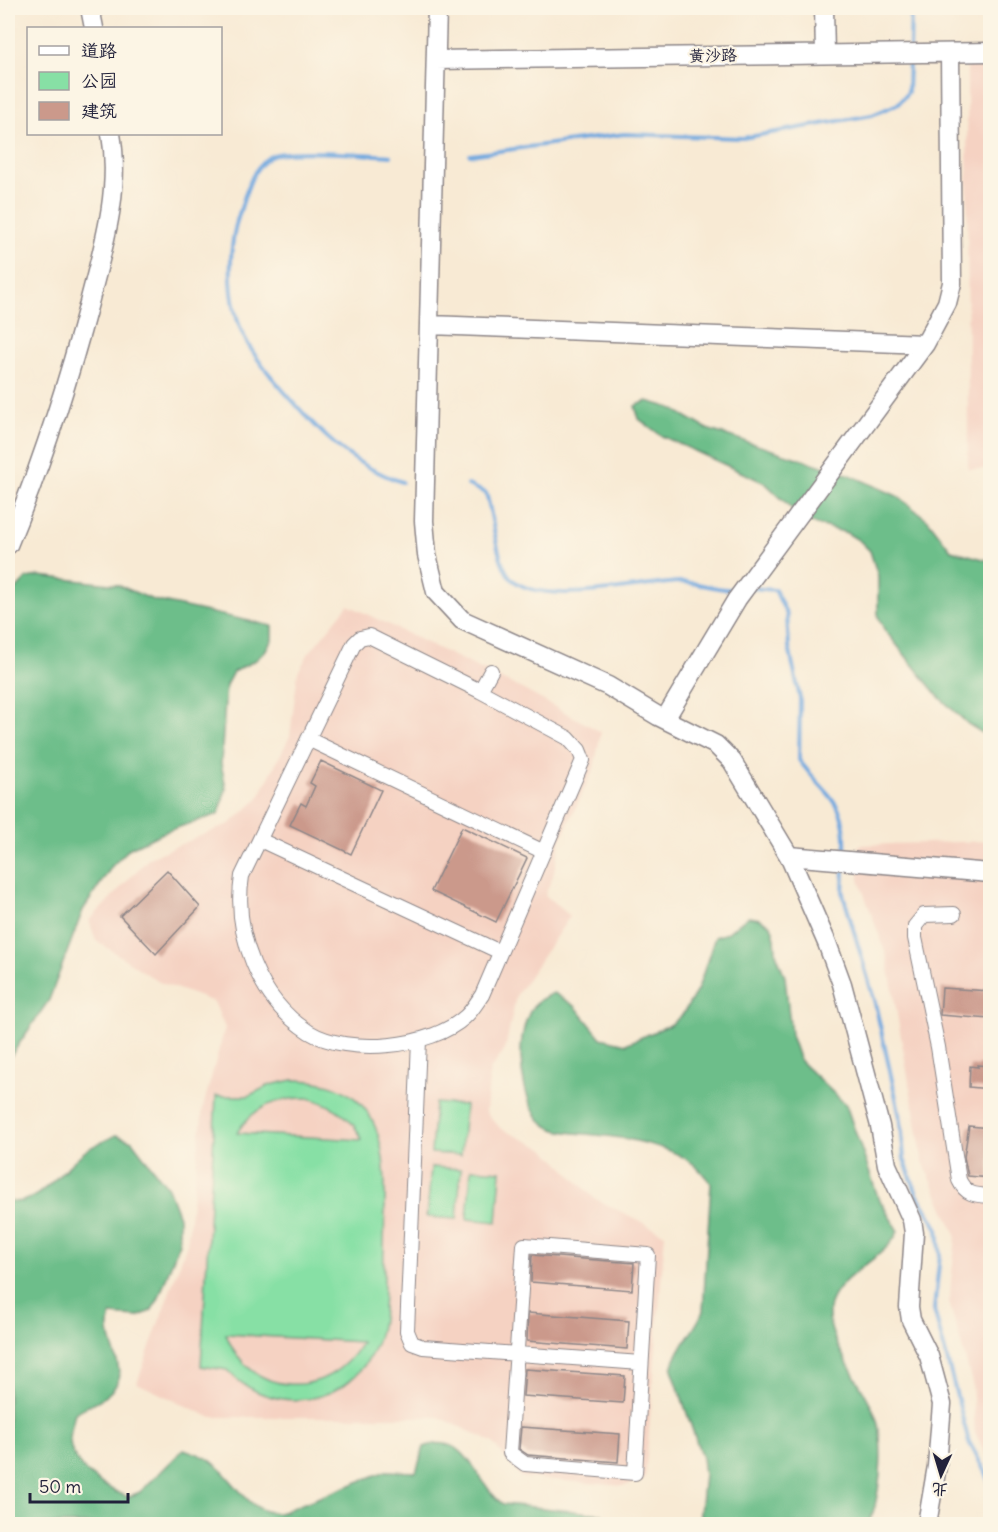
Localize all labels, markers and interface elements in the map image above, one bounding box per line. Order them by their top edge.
legend [27,27,222,135]
text: 道路 [81,39,117,62]
street label: 黄沙路 [689,45,737,65]
text: 公园 [81,69,117,92]
text: 建筑 [81,99,117,122]
north arrow [911,1445,971,1505]
scale bar [30,1466,128,1504]
text: 50 m [39,1475,81,1498]
text: 北 [931,1479,949,1500]

